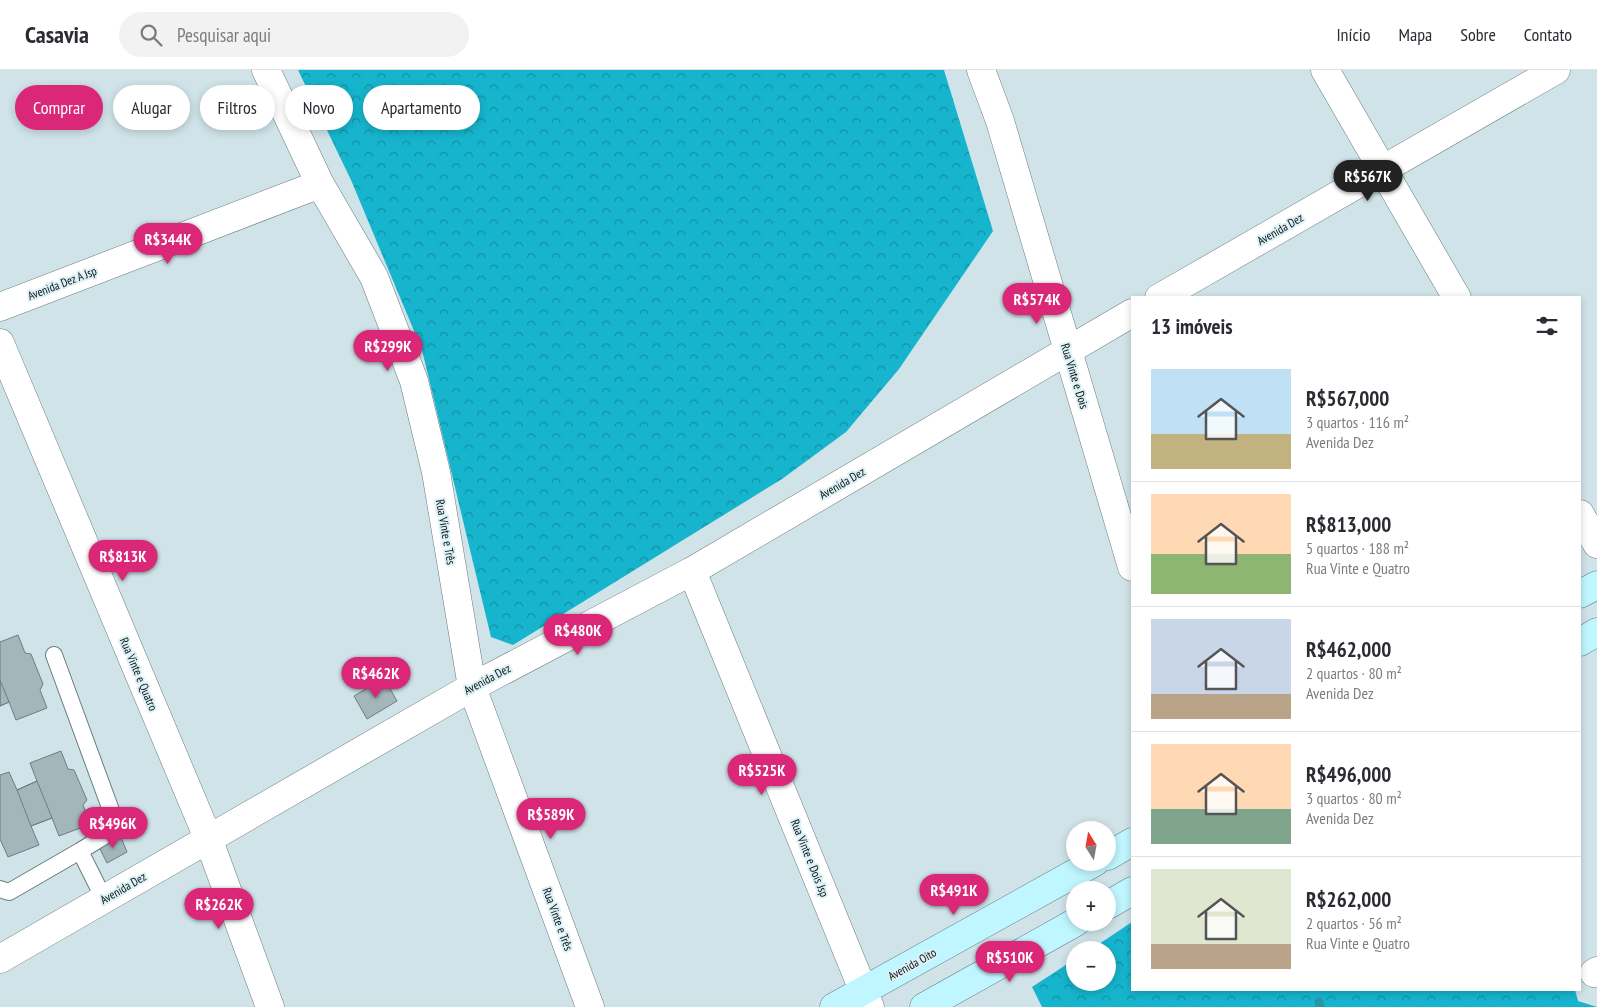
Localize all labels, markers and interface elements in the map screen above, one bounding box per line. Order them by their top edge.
search box [119,12,469,57]
text: Casavia [25,19,89,50]
icon: search [137,21,165,49]
text: Pesquisar aqui [177,23,271,47]
text: Início [1336,23,1370,46]
text: Mapa [1398,23,1432,46]
text: Sobre [1460,23,1496,46]
text: Contato [1524,23,1572,46]
chip: Comprar [15,85,103,130]
chip: Alugar [113,85,190,130]
chip: Filtros [200,85,275,130]
chip: Novo [285,85,353,130]
chip: Apartamento [363,85,480,130]
pin: R$567K [1327,160,1409,202]
text: R$567K [1345,166,1391,186]
street label: Avenida Dez [1254,210,1306,248]
pin: R$344K [127,222,209,265]
text: R$344K [145,229,191,249]
street label: Avenida Dez A Jsp [25,263,99,303]
pin: R$574K [996,282,1078,325]
text: R$574K [1014,289,1060,309]
icon: filters [1533,312,1561,340]
text: 13 imóveis [1151,313,1232,340]
pin: R$299K [347,330,429,372]
text: R$299K [365,336,411,356]
street label: Rua Vinte e Dois [1058,341,1092,411]
text: R$567,000 [1306,385,1389,412]
icon: home [1191,389,1251,449]
text: 3 quartos · 116 m² [1306,412,1409,432]
text: Avenida Dez [1306,432,1374,452]
street label: Avenida Dez [816,464,868,502]
street label: Rua Vinte e Três [433,498,459,566]
text: R$813,000 [1306,511,1391,538]
icon: home [1191,514,1251,574]
text: 5 quartos · 188 m² [1306,538,1409,558]
pin: R$813K [82,540,164,582]
text: R$813K [100,546,146,566]
text: Rua Vinte e Quatro [1306,558,1410,578]
pin: R$480K [537,614,619,656]
text: R$480K [555,620,601,640]
street label: Rua Vinte e Quatro [117,635,161,713]
text: R$462,000 [1306,636,1391,663]
icon: home [1191,639,1251,699]
pin: R$462K [335,656,417,699]
street label: Avenida Dez [461,660,513,698]
text: R$462K [353,663,399,683]
text: 2 quartos · 80 m² [1306,663,1402,683]
text: Avenida Dez [1306,683,1374,703]
pin: R$525K [721,754,803,796]
text: R$525K [739,760,785,780]
text: R$496,000 [1306,761,1391,788]
icon: home [1191,764,1251,824]
text: 3 quartos · 80 m² [1306,788,1402,808]
pin: R$589K [510,798,592,840]
text: R$589K [528,804,574,824]
pin: R$496K [72,806,154,849]
text: Avenida Dez [1306,808,1374,828]
text: R$496K [90,813,136,833]
street label: Rua Vinte e Dois Jsp [788,817,832,899]
north arrow [1066,821,1116,871]
map controls [1066,821,1116,991]
street label: Avenida Dez [97,869,149,907]
pin: R$491K [913,874,995,916]
text: R$491K [931,880,977,900]
button: + [1066,881,1116,931]
street label: Rua Vinte e Três [540,885,576,953]
text: R$262,000 [1306,886,1391,913]
pin: R$262K [178,888,260,930]
icon: home [1191,889,1251,949]
text: R$262K [196,894,242,914]
text: 2 quartos · 56 m² [1306,913,1402,933]
text: Rua Vinte e Quatro [1306,933,1410,953]
pin: R$510K [969,940,1051,983]
button: − [1066,941,1116,991]
street label: Avenida Oito [885,945,939,983]
text: R$510K [987,947,1033,967]

